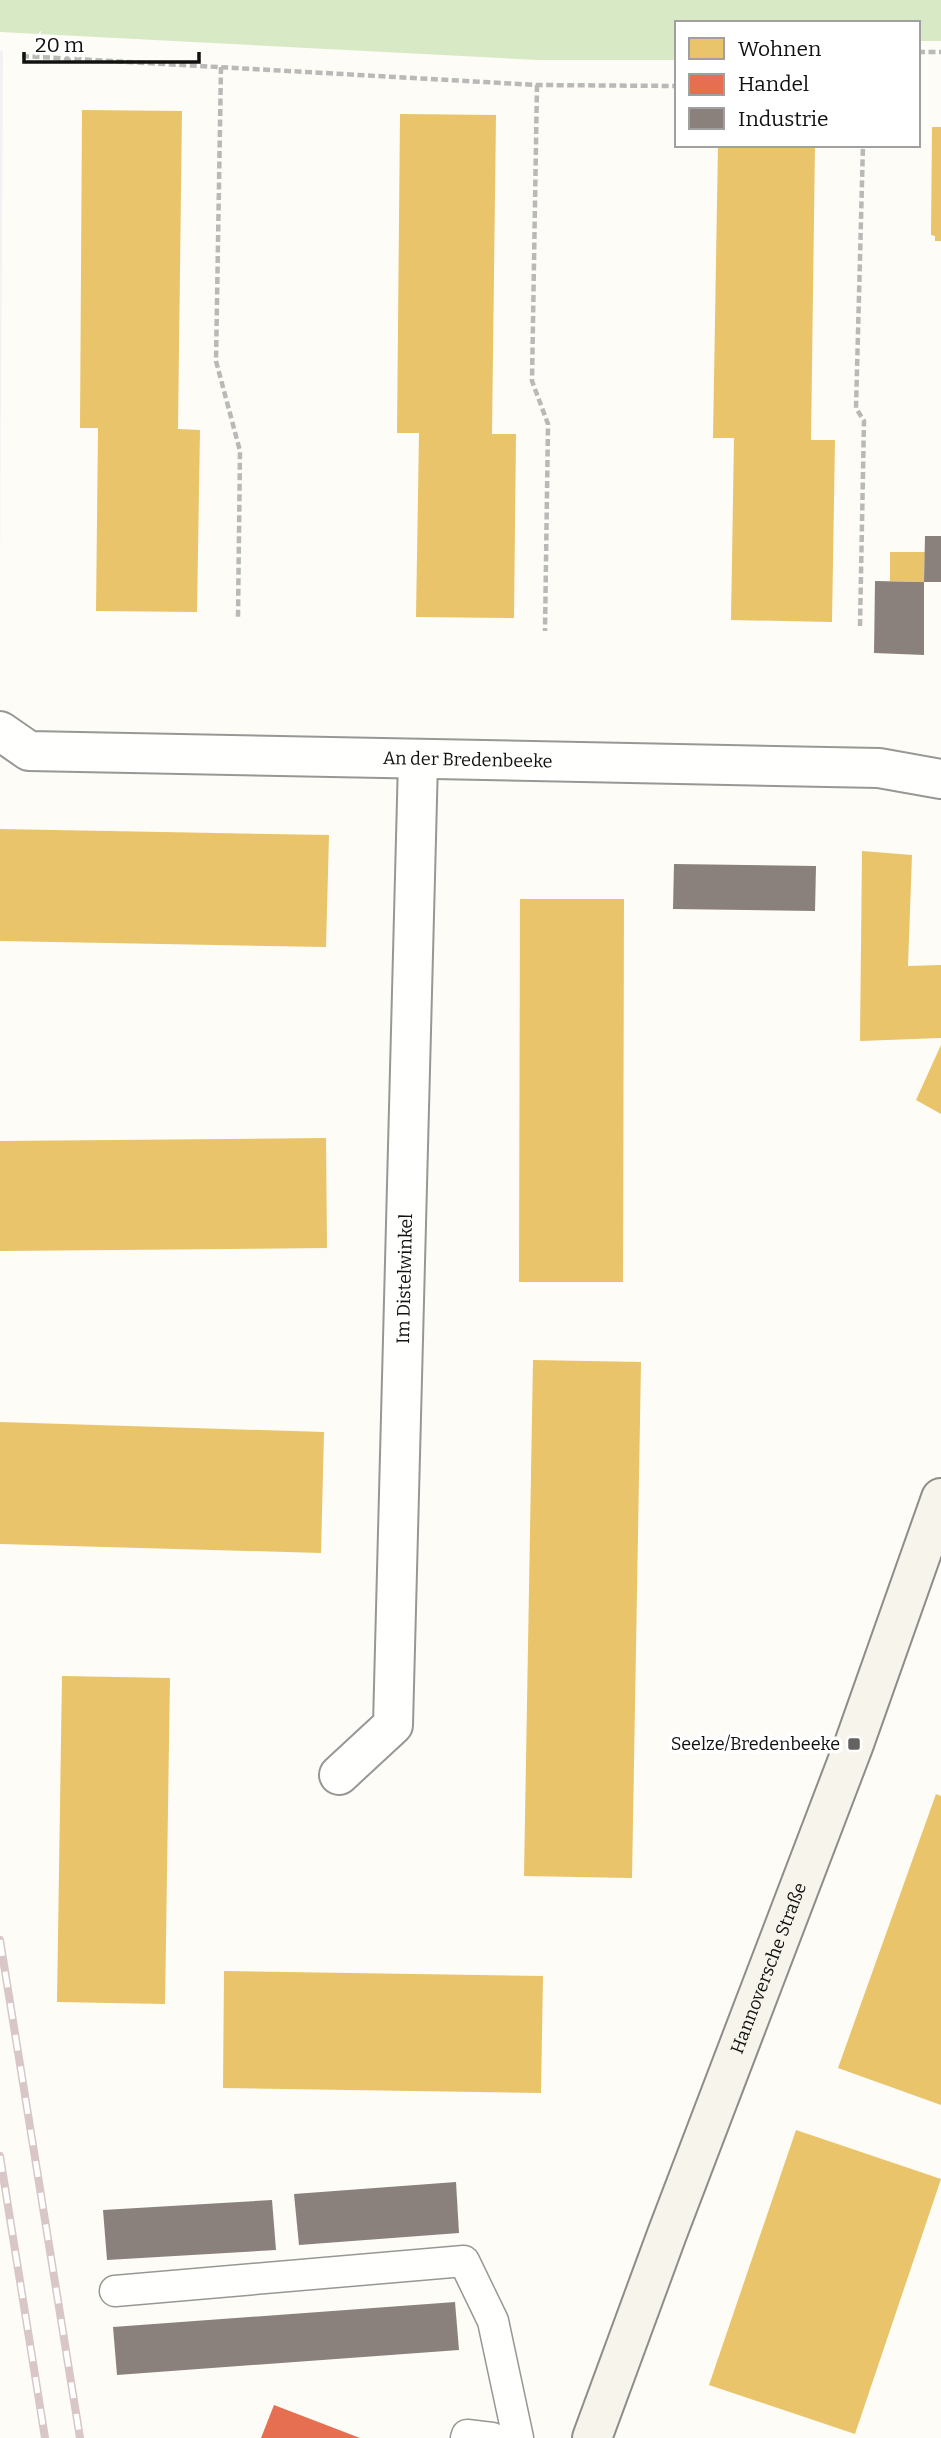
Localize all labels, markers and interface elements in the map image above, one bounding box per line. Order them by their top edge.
scale bar [24,21,200,65]
legend [675,21,920,147]
text: 20 m [35,32,84,58]
text: Wohnen [738,36,821,62]
text: Handel [738,71,809,97]
text: Industrie [738,106,829,132]
street label: An der Bredenbeeke [383,747,553,772]
street label: Im Distelwinkel [392,1213,417,1344]
place label: Seelze/Bredenbeeke [671,1733,840,1755]
marker: Seelze/Bredenbeeke [846,1736,862,1752]
street label: Hannoversche Straße [726,1879,811,2057]

